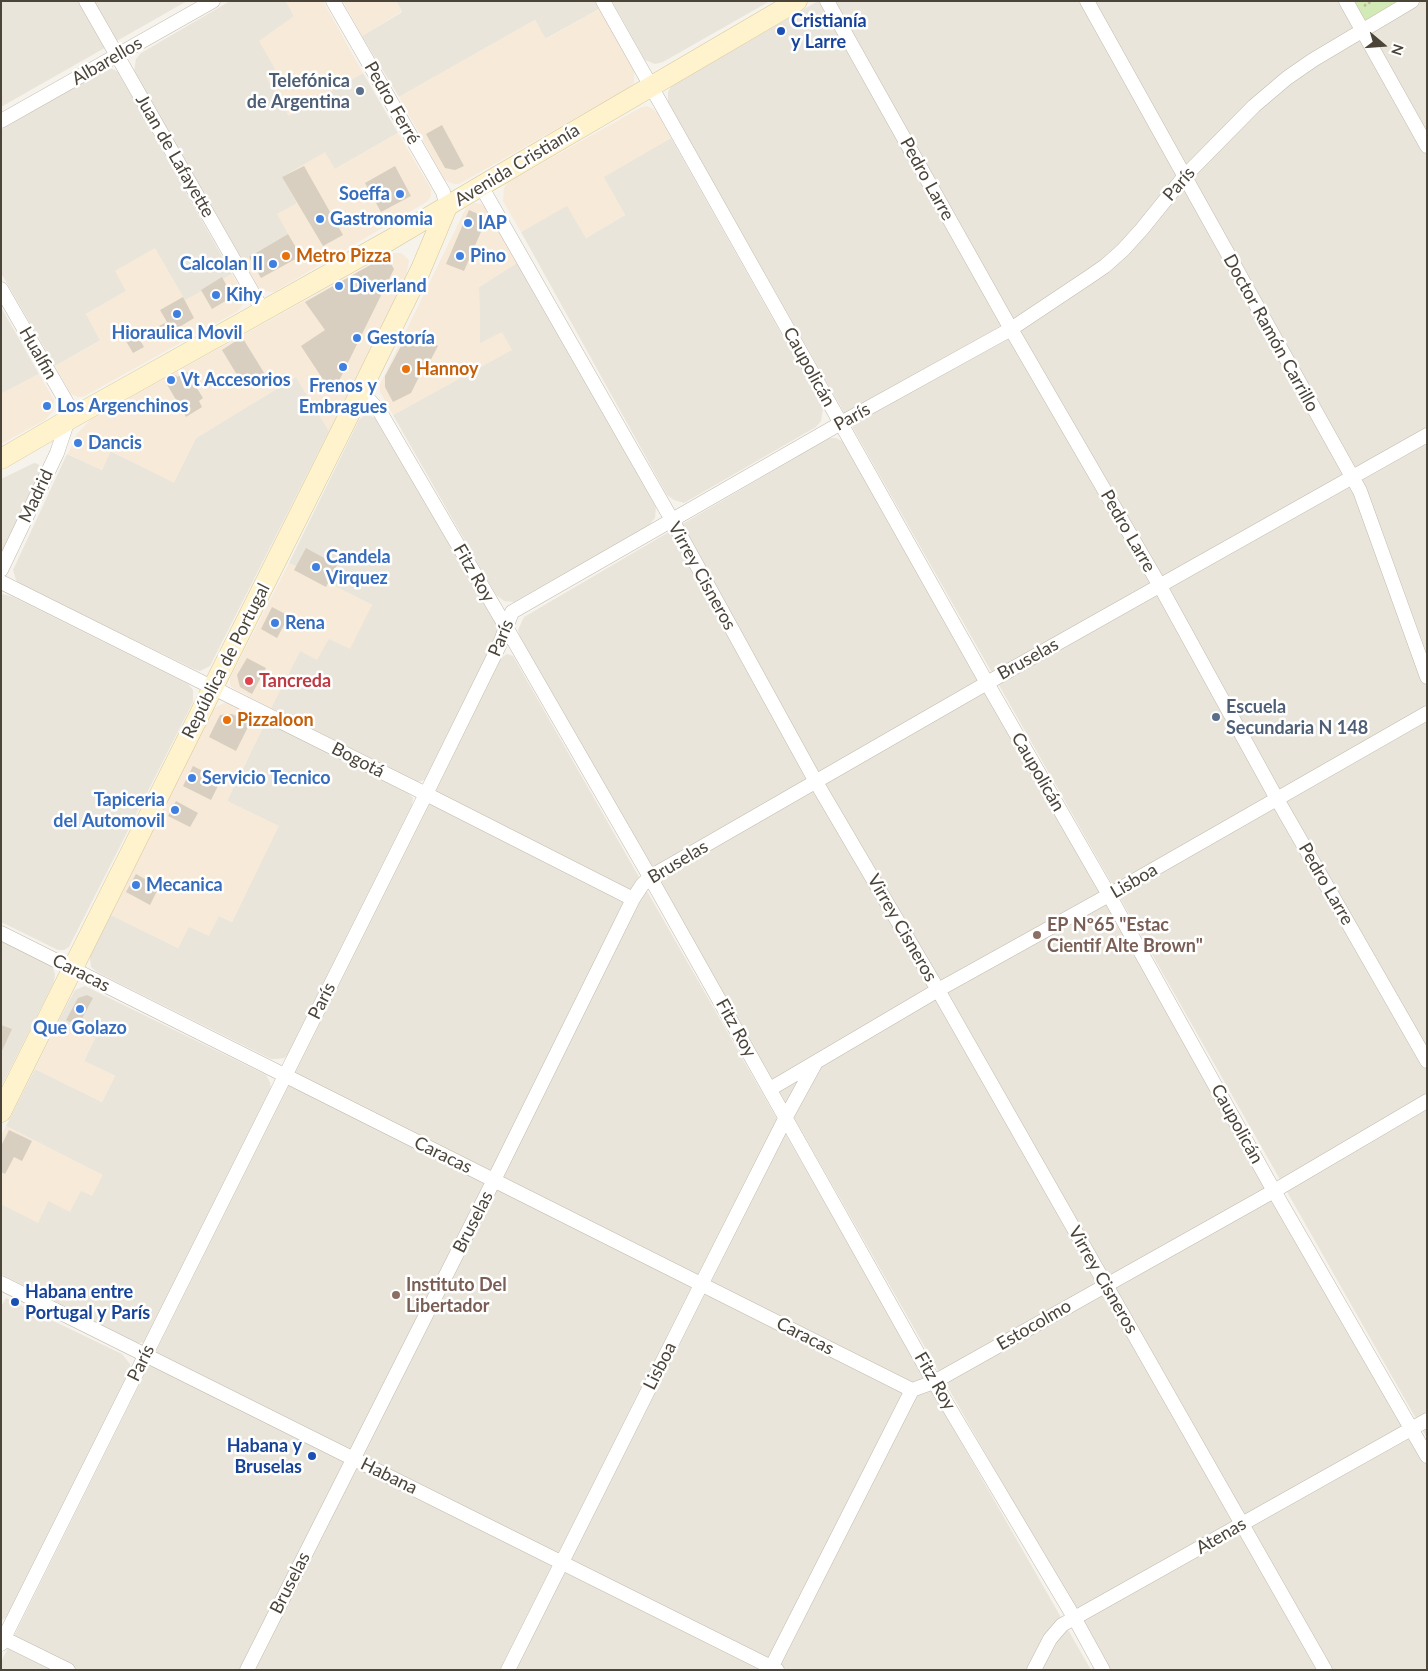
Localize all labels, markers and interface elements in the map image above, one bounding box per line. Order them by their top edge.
place label: Cristianía y Larre [791,10,867,52]
north arrow [1358,20,1408,70]
marker: Cristianía y Larre [775,25,787,37]
street label: Albarellos [68,32,146,90]
text: N [1388,42,1407,58]
street label: Pedro Ferré [360,58,424,148]
place label: Telefónica de Argentina [247,70,350,112]
marker: Telefónica de Argentina [354,85,366,97]
street label: Juan de Lafayette [131,91,219,221]
street label: Avenida Cristianía [451,119,583,211]
street label: Pedro Larre [895,134,959,224]
street label: París [1158,163,1200,205]
place label: Soeffa [339,183,390,205]
marker: Soeffa [394,188,406,200]
place label: Gastronomia [330,208,433,230]
place label: IAP [478,212,507,234]
marker: Gastronomia [314,213,326,225]
marker: IAP [462,217,474,229]
place label: Metro Pizza [296,245,391,267]
place label: Pino [470,245,506,267]
marker: Metro Pizza [280,250,292,262]
marker: Pino [454,250,466,262]
street label: Doctor Ramón Carrillo [1219,250,1323,416]
place label: Calcolan II [180,253,263,275]
marker: Calcolan II [267,258,279,270]
place label: Diverland [349,275,427,297]
marker: Diverland [333,280,345,292]
place label: Kihy [226,284,262,306]
marker: Kihy [210,289,222,301]
marker: Hioraulica Movil [171,308,183,320]
place label: Hioraulica Movil [111,322,243,344]
street label: Hualfin [14,323,62,383]
street label: Caupolicán [778,324,840,410]
place label: Gestoría [367,327,435,349]
marker: Gestoría [351,332,363,344]
place label: Hannoy [416,358,479,380]
marker: Frenos y Embragues [337,361,349,373]
marker: Hannoy [400,363,412,375]
place label: Vt Accesorios [181,369,291,391]
marker: Vt Accesorios [165,374,177,386]
place label: Frenos y Embragues [299,375,387,418]
place label: Los Argenchinos [57,395,189,417]
street label: París [830,398,874,436]
marker: Los Argenchinos [41,400,53,412]
place label: Dancis [88,432,142,454]
marker: Dancis [72,437,84,449]
street label: Madrid [14,466,58,526]
street label: Pedro Larre [1096,486,1160,576]
street label: Virrey Cisneros [663,518,741,634]
street label: Fitz Roy [449,540,499,606]
place label: Candela Virquez [326,546,391,588]
marker: Candela Virquez [310,561,322,573]
street label: República de Portugal [177,580,275,742]
place label: Rena [285,612,325,634]
street label: París [484,616,518,660]
marker: Rena [269,617,281,629]
street label: Bruselas [994,633,1062,685]
place label: Tancreda [259,670,331,692]
marker: Tancreda [243,675,255,687]
place label: Escuela Secundaria N 148 [1226,696,1368,739]
place label: Pizzaloon [237,709,314,731]
marker: Escuela Secundaria N 148 [1210,711,1222,723]
marker: Pizzaloon [221,714,233,726]
street label: Caupolicán [1007,729,1069,815]
street label: Bogotá [328,738,388,782]
place label: Servicio Tecnico [202,767,331,789]
marker: Servicio Tecnico [186,772,198,784]
place label: Tapiceria del Automovil [53,789,165,832]
marker: Tapiceria del Automovil [169,804,181,816]
street label: Bruselas [644,836,712,888]
street label: Pedro Larre [1294,839,1358,929]
street label: Lisboa [1107,859,1161,903]
street label: Virrey Cisneros [863,871,941,985]
place label: Mecanica [146,874,223,896]
marker: Mecanica [130,879,142,891]
place label: EP Nº65 "Estac Cientif Alte Brown" [1047,914,1203,956]
marker: EP Nº65 "Estac Cientif Alte Brown" [1031,929,1043,941]
street label: Caracas [49,949,113,997]
street label: París [304,979,340,1023]
street label: Fitz Roy [711,995,761,1061]
marker: Que Golazo [74,1003,86,1015]
place label: Que Golazo [33,1017,127,1039]
street label: Caupolicán [1206,1081,1268,1167]
street label: Caracas [411,1132,475,1178]
street label: Bruselas [448,1188,498,1256]
street label: Virrey Cisneros [1064,1223,1142,1337]
place label: Instituto Del Libertador [406,1274,507,1316]
place label: Habana entre Portugal y París [25,1281,150,1324]
marker: Instituto Del Libertador [390,1289,402,1301]
street label: Estocolmo [993,1295,1075,1355]
marker: Habana entre Portugal y París [9,1296,21,1308]
street label: Caracas [773,1312,837,1360]
street label: Lisboa [639,1339,681,1393]
street label: París [123,1341,159,1385]
street label: Fitz Roy [910,1348,960,1414]
place label: Habana y Bruselas [227,1435,302,1478]
marker: Habana y Bruselas [306,1450,318,1462]
street label: Habana [357,1453,421,1499]
street label: Atenas [1192,1513,1250,1559]
street label: Bruselas [265,1549,315,1617]

